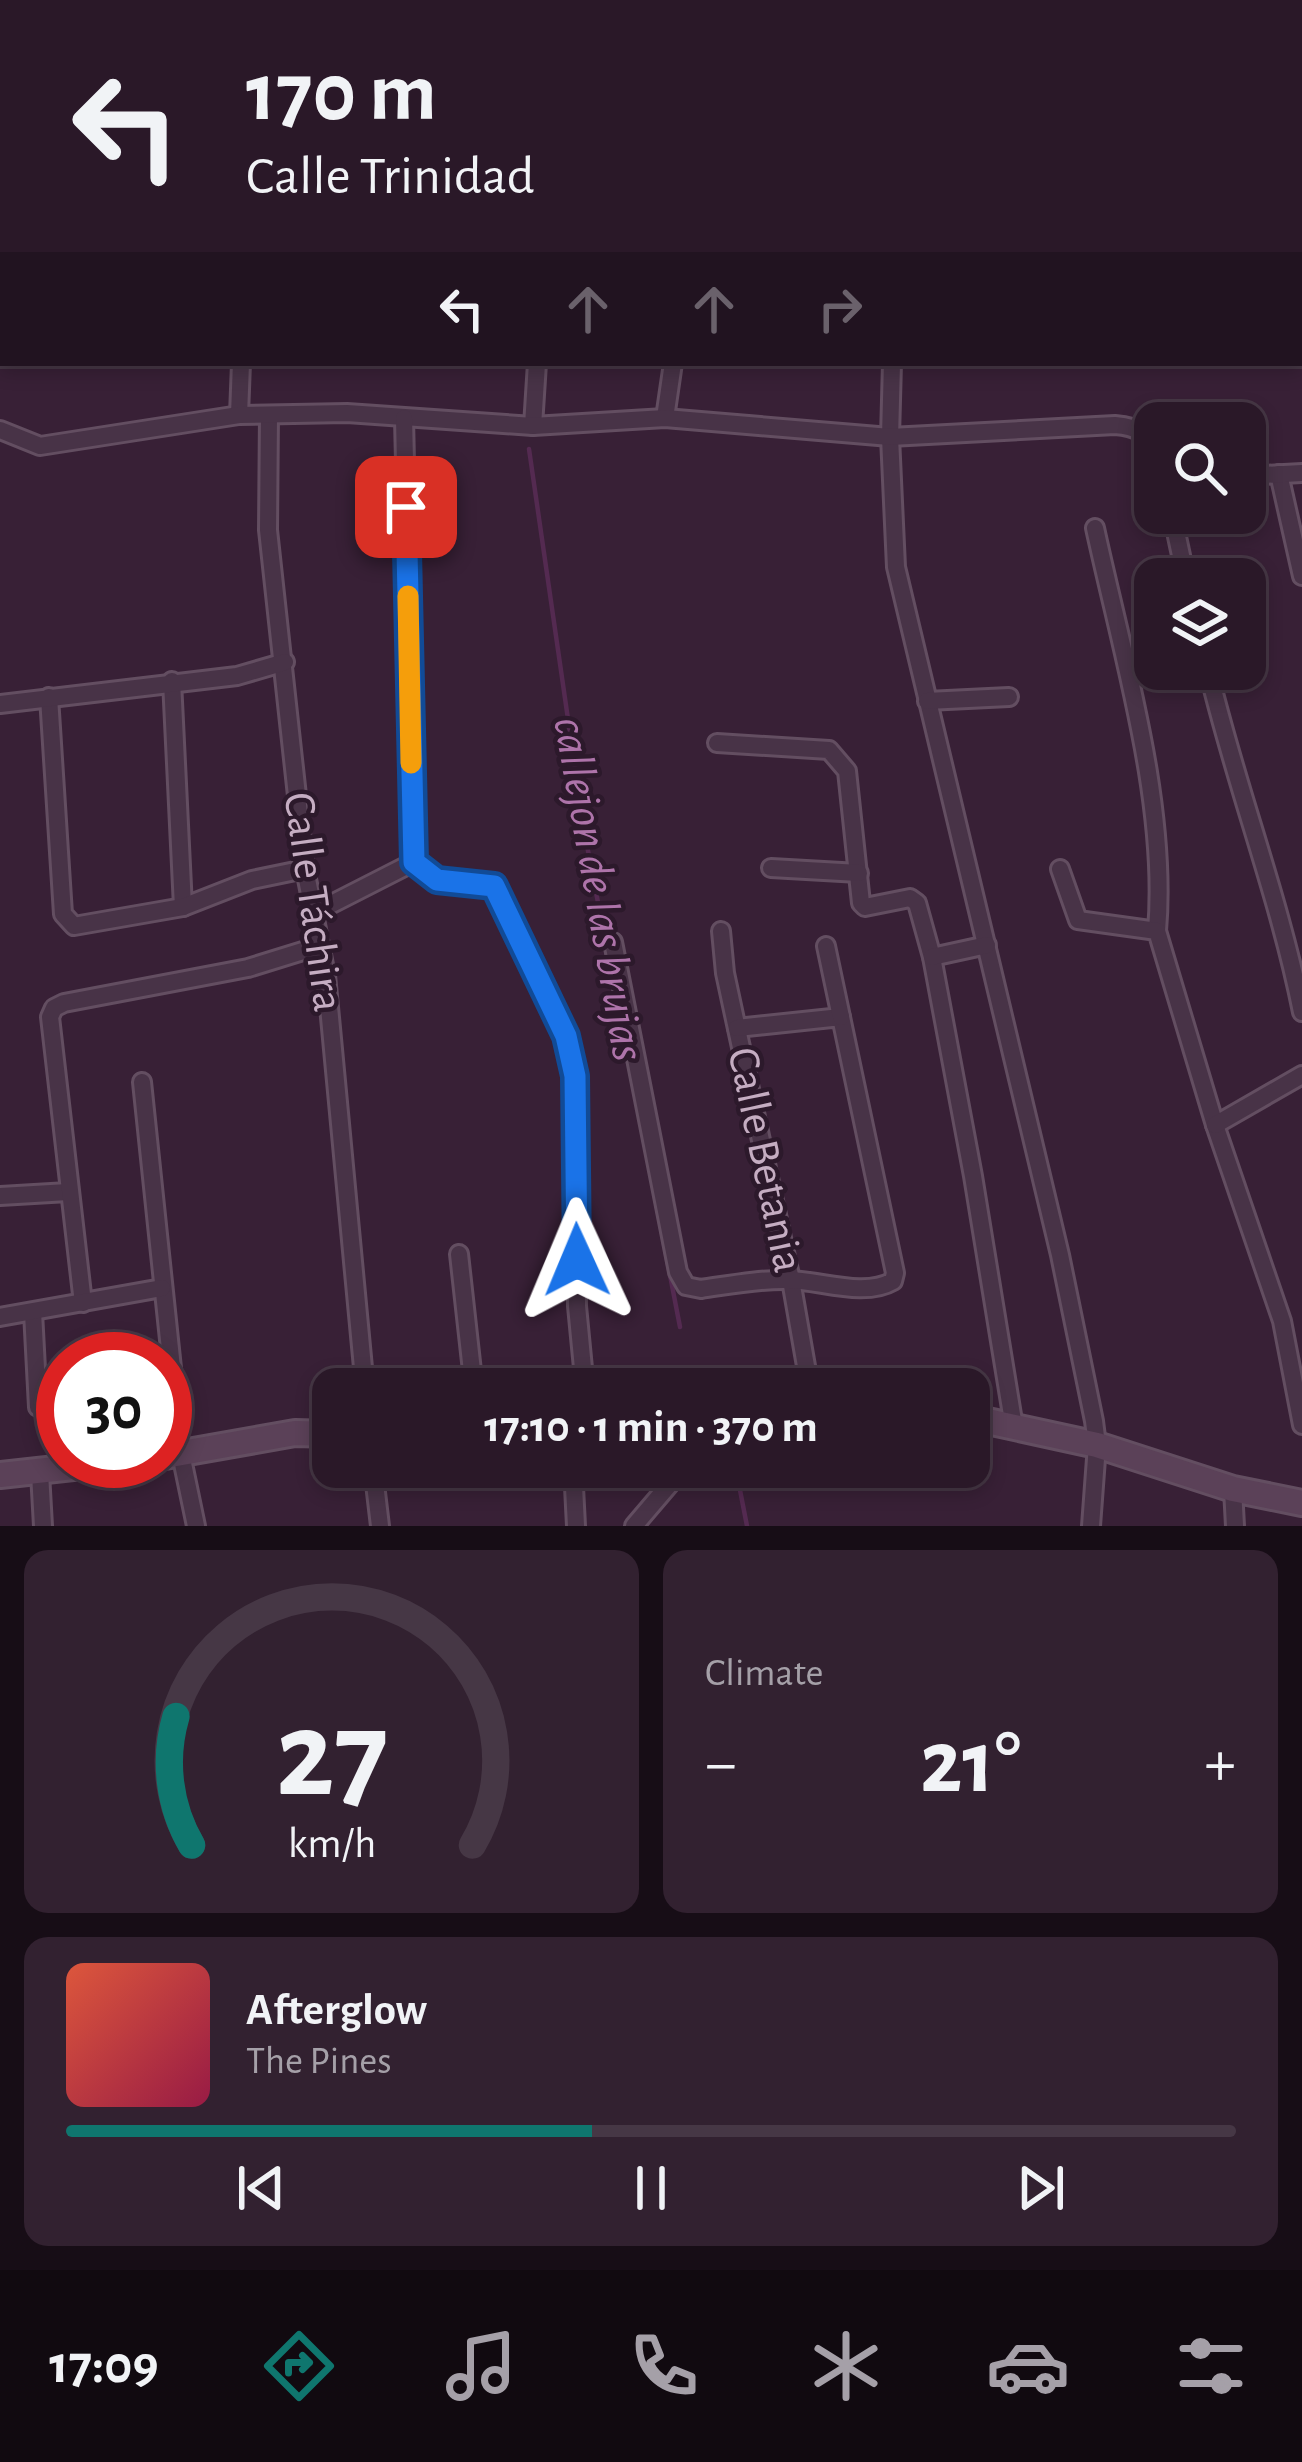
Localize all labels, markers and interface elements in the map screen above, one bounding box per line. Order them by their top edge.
icon: left [48,48,204,204]
text: 170 m [246,52,437,136]
text: Calle Trinidad [246,150,535,204]
icon: left [429,276,495,342]
icon: ahead [555,276,621,342]
icon: ahead [681,276,747,342]
icon: right [807,276,873,342]
map controls [1134,402,1266,690]
button: search [1134,402,1266,534]
pin [355,456,457,558]
icon: arrive [373,474,439,540]
button: layers [1134,558,1266,690]
water label: callejon de las brujas [544,714,652,1064]
street label: Calle Táchira [275,789,351,1015]
street label: Calle Betania [719,1043,811,1277]
position arrow [514,1197,640,1323]
speed limit sign: 30 [36,1332,192,1488]
text: 17:10 · 1 min · 370 m [484,1405,818,1450]
text: Climate [705,1654,823,1693]
text: 27 [275,1694,388,1819]
text: 21° [920,1719,1021,1809]
text: − [705,1731,737,1797]
text: + [1204,1731,1236,1797]
text: km/h [287,1822,376,1865]
text: Afterglow [246,1988,427,2033]
text: The Pines [246,2042,392,2081]
icon: previous [228,2155,294,2221]
icon: pause [618,2155,684,2221]
icon: next [1008,2155,1074,2221]
icon: directions [257,2324,341,2408]
icon: music [439,2324,523,2408]
icon: phone [622,2324,706,2408]
icon: climate [804,2324,888,2408]
icon: car [986,2324,1070,2408]
icon: filters [1169,2324,1253,2408]
text: 17:09 [49,2339,159,2393]

